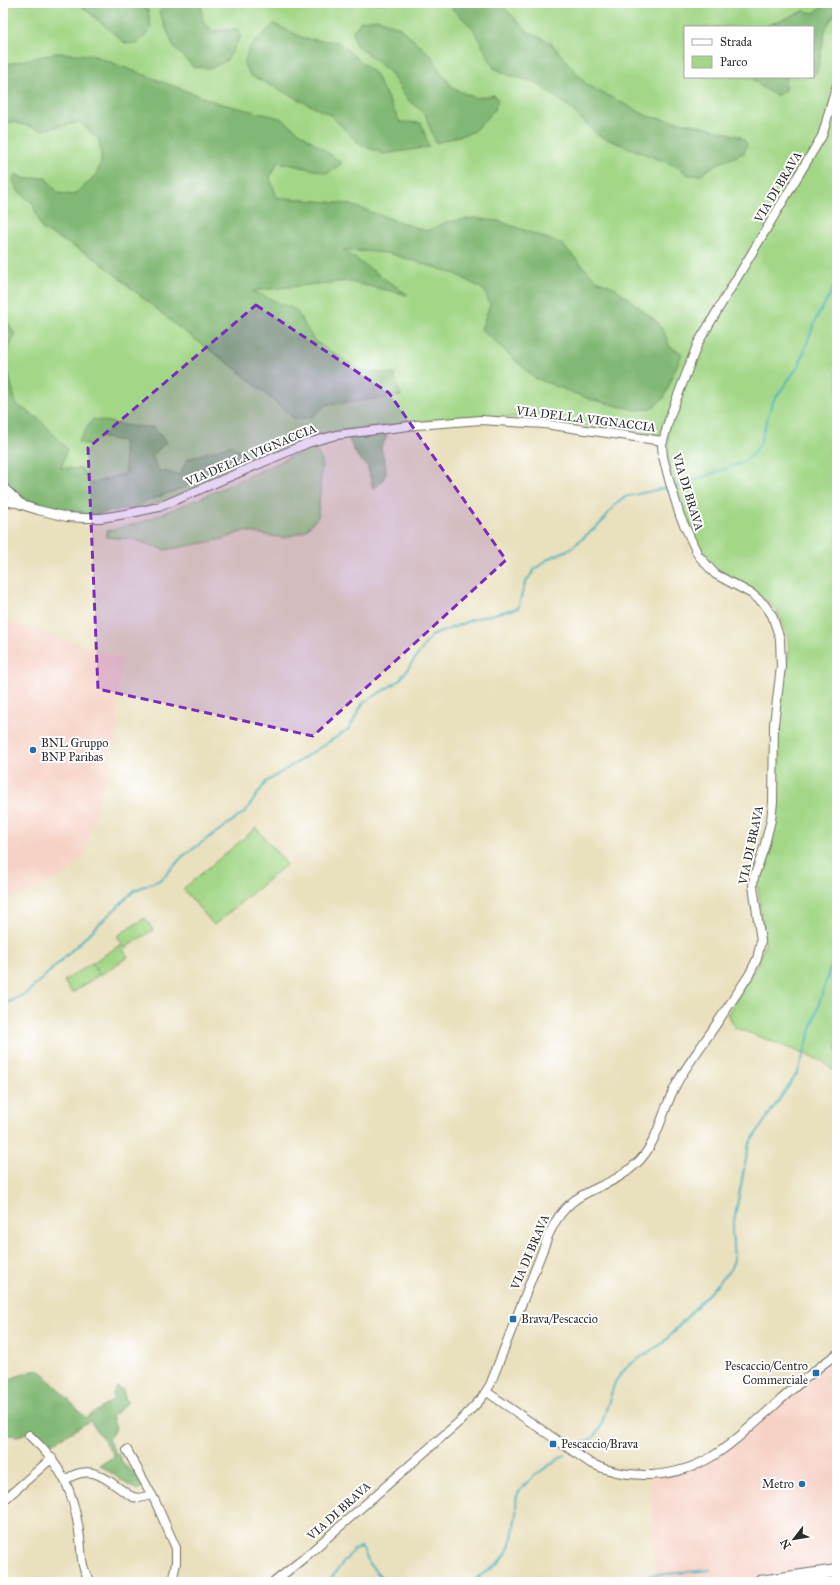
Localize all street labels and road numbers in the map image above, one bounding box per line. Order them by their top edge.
street label: VIA DI BRAVA [751,149,805,226]
street label: VIA DELLA VIGNACCIA [514,403,657,435]
street label: VIA DELLA VIGNACCIA [183,421,318,489]
street label: VIA DI BRAVA [669,451,706,532]
street label: VIA DI BRAVA [736,804,766,887]
street label: VIA DI BRAVA [507,1212,552,1293]
street label: VIA DI BRAVA [304,1479,374,1544]

